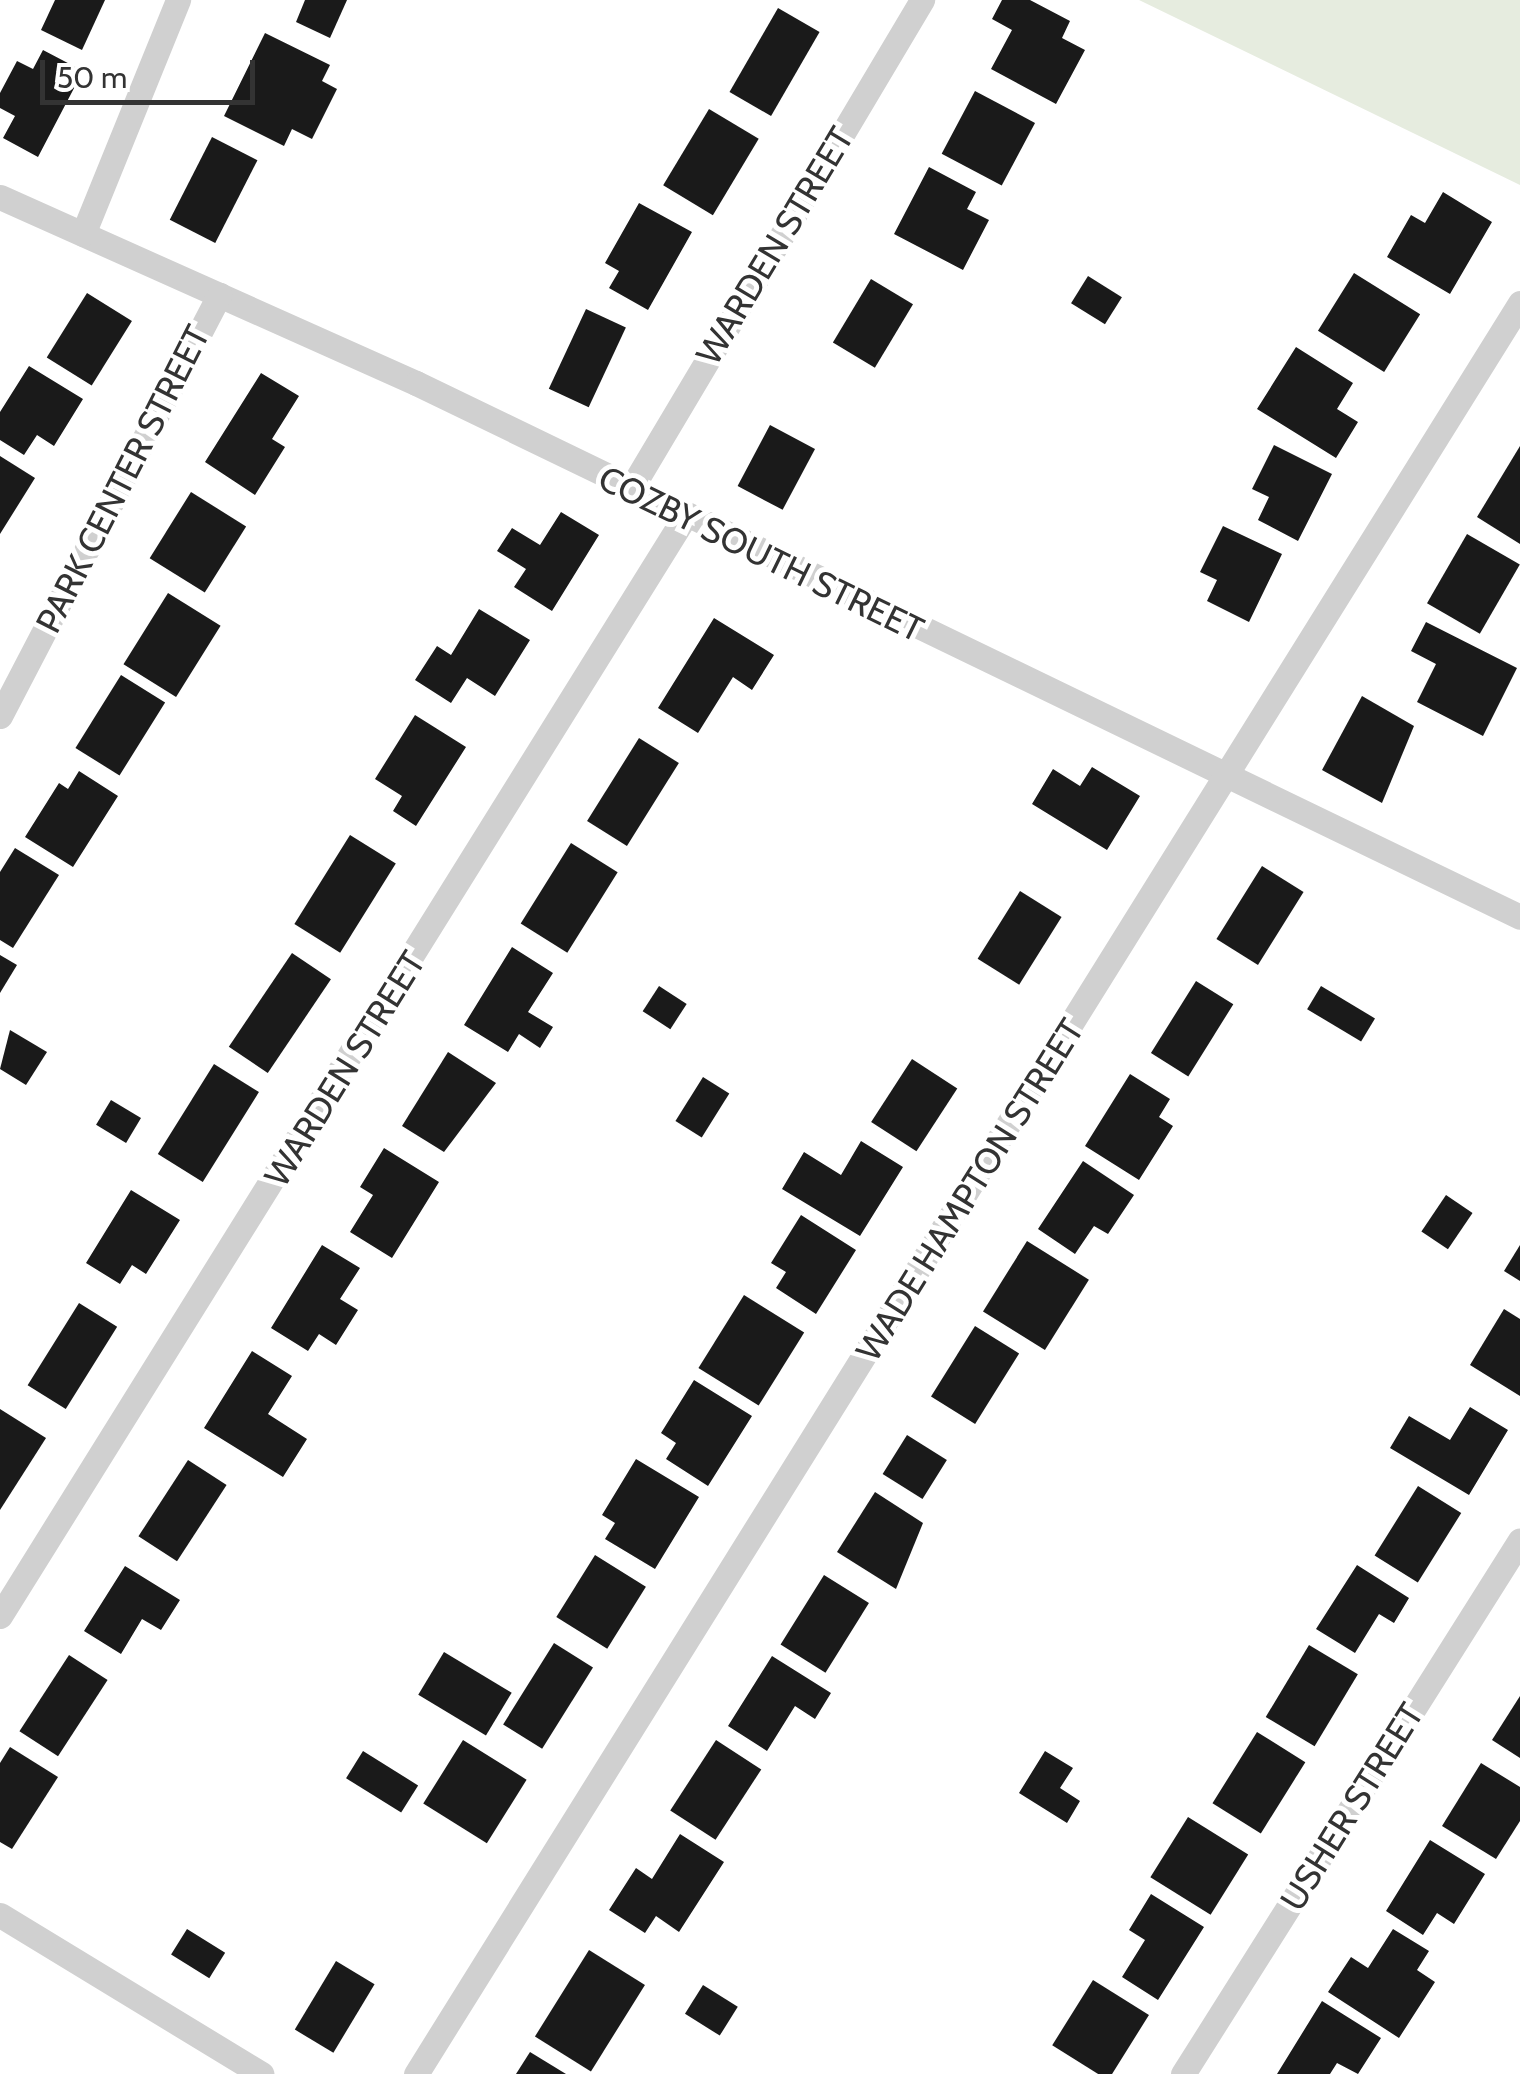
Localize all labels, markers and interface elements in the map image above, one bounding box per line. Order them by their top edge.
scale bar [45,40,260,102]
text: 50 m [57,59,127,96]
street label: WARDEN STREET [688,120,862,372]
street label: PARK CENTER STREET [27,318,219,640]
street label: COZBY SOUTH STREET [592,457,930,651]
street label: WARDEN STREET [256,944,434,1194]
street label: WADE HAMPTON STREET [847,1011,1093,1369]
street label: USHER STREET [1272,1696,1432,1918]

